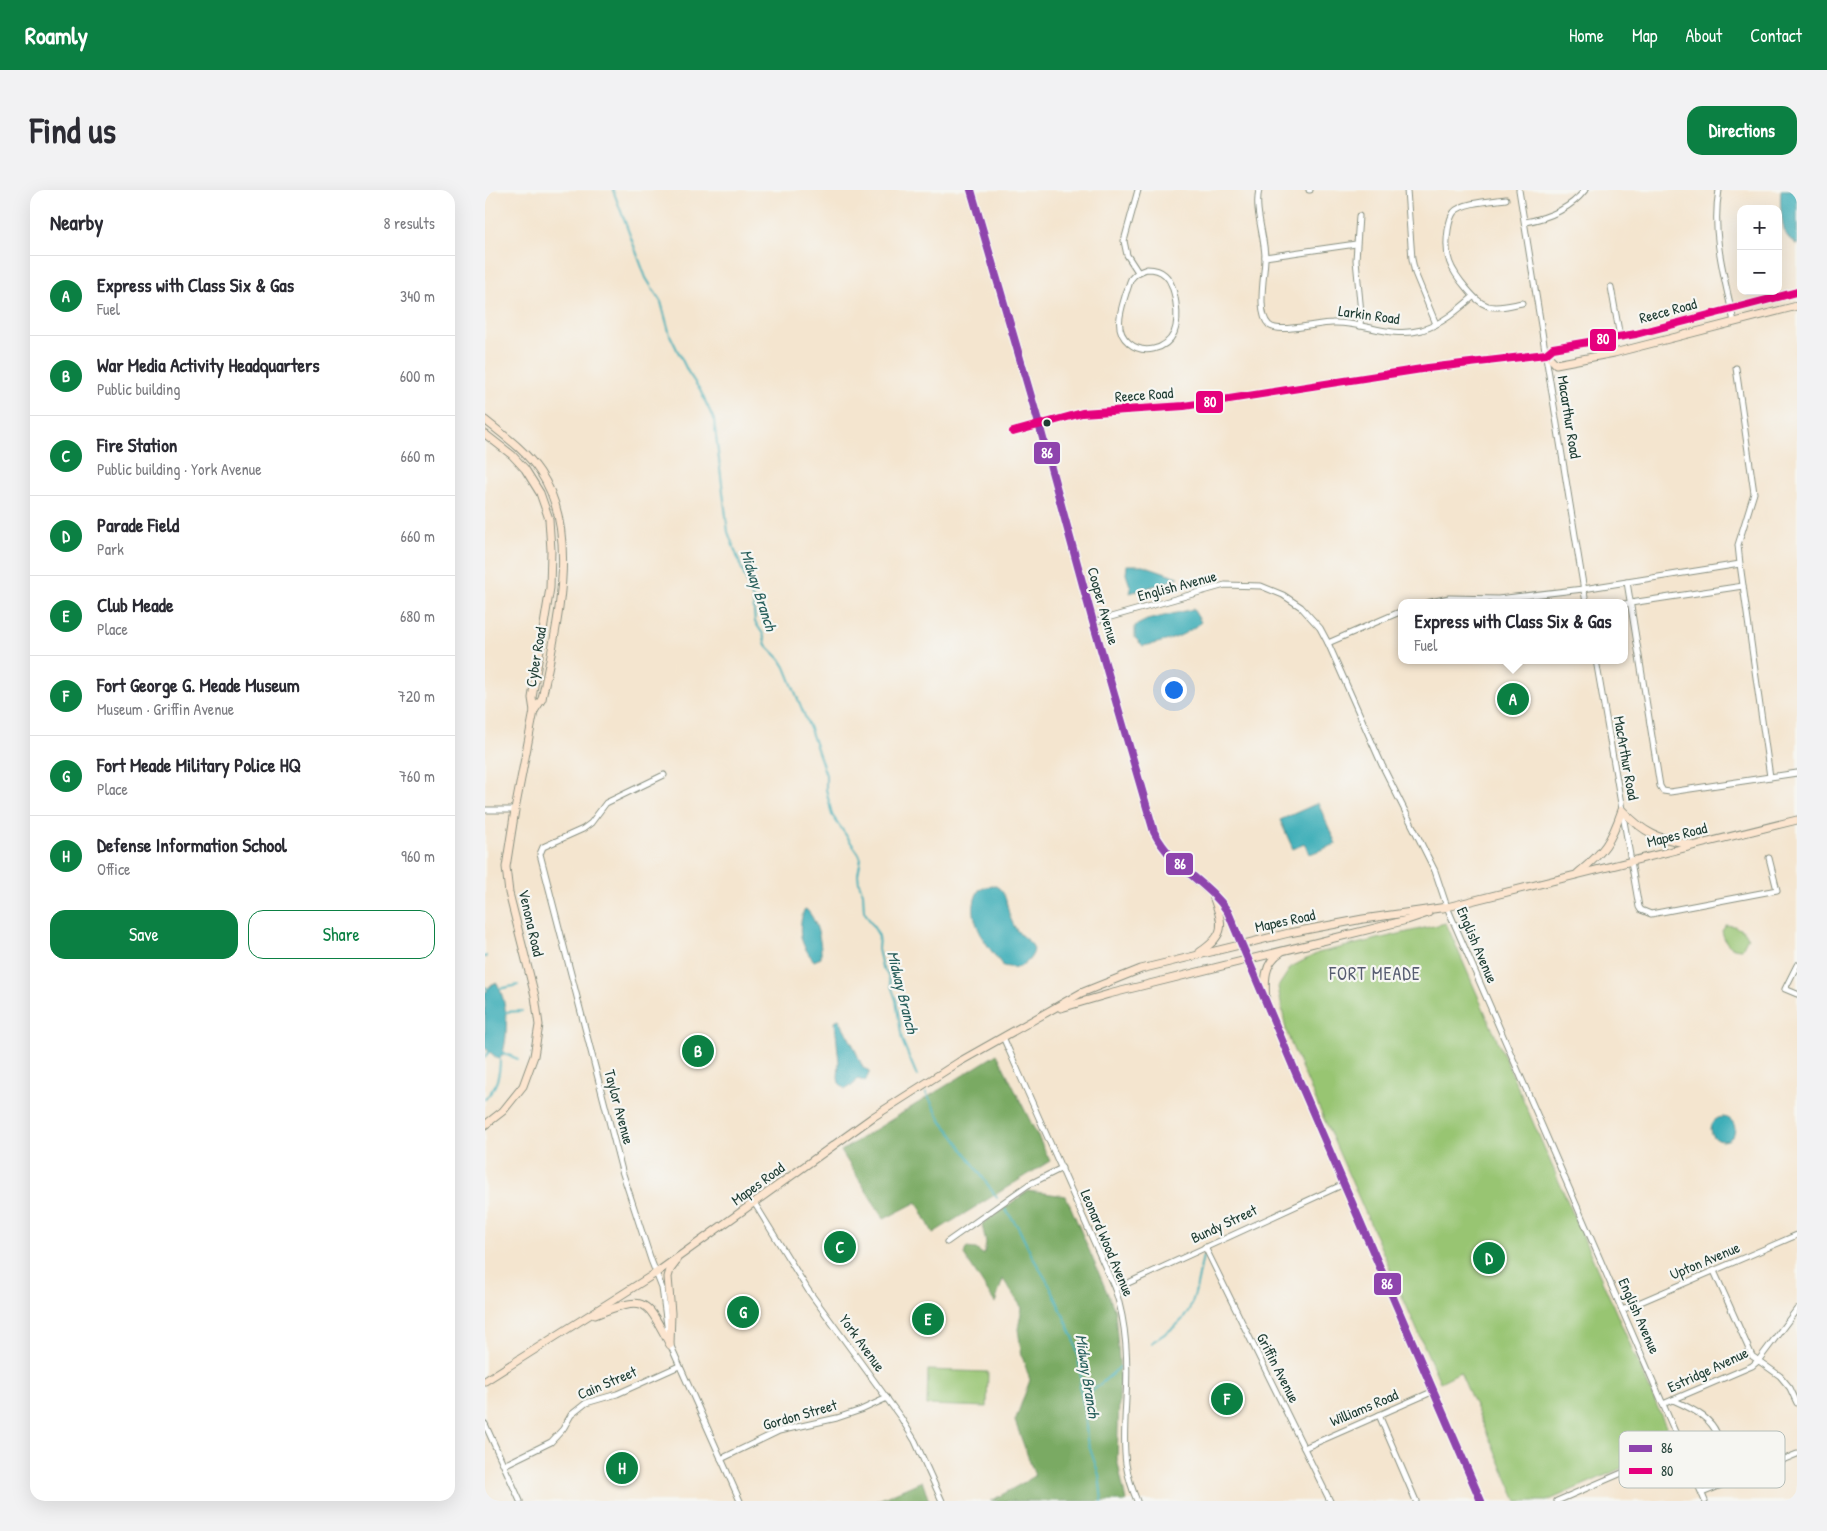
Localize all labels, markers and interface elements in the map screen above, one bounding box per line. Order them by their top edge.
text: Roamly [25,19,88,51]
text: Home [1569,23,1604,48]
text: Map [1632,23,1657,48]
text: About [1685,23,1722,48]
text: Contact [1750,23,1802,48]
button: Directions [1687,106,1797,155]
text: Find us [30,107,116,154]
map controls [1737,205,1782,295]
button: + [1737,205,1782,250]
text: Nearby [50,208,103,237]
text: 8 results [383,212,435,234]
button: − [1737,250,1782,295]
text: Express with Class Six & Gas [97,272,294,298]
text: A [62,285,70,307]
text: 340 m [400,285,435,307]
street label: Reece Road [1637,293,1699,328]
text: Fuel [97,298,120,320]
street label: Larkin Road [1337,300,1401,329]
line badge: 80 [1589,328,1617,352]
text: 80 [1597,329,1610,348]
text: War Media Activity Headquarters [97,352,320,378]
text: B [62,365,70,387]
text: 600 m [400,365,435,387]
street label: Macarthur Road [1553,374,1586,460]
text: Public building [97,378,180,400]
street label: Reece Road [1114,382,1174,407]
line badge: 80 [1195,390,1224,414]
text: 80 [1204,392,1217,411]
unlabelled marker [1042,418,1052,428]
text: Fire Station [97,432,177,458]
line badge: 86 [1033,441,1061,465]
text: 86 [1041,443,1053,462]
text: C [62,445,70,467]
text: 660 m [401,445,435,467]
text: Public building · York Avenue [97,458,262,480]
text: Parade Field [97,512,179,538]
text: D [62,525,70,547]
text: 660 m [401,525,435,547]
text: Park [97,538,124,560]
water label: Midway Branch [736,547,783,635]
street label: Cooper Avenue [1082,565,1125,647]
street label: English Avenue [1135,565,1219,606]
text: Club Meade [97,592,174,618]
popup [1398,599,1628,664]
text: E [62,605,70,627]
text: 680 m [400,605,435,627]
text: Express with Class Six & Gas [1415,608,1611,634]
text: Place [97,618,128,640]
street label: Cyber Road [520,625,551,689]
text: Fuel [1415,634,1438,656]
text: Fort George G. Meade Museum [97,672,300,698]
your location [1161,677,1187,703]
pin: A [1497,680,1529,718]
text: F [63,685,69,707]
text: 720 m [398,685,435,707]
text: Museum · Griffin Avenue [97,698,234,720]
street label: MacArthur Road [1609,714,1644,802]
text: Fort Meade Military Police HQ [97,752,301,778]
text: G [62,765,70,787]
text: 760 m [399,765,435,787]
text: Place [97,778,128,800]
street label: Mapes Road [1645,817,1709,852]
text: Defense Information School [97,832,287,858]
text: H [62,845,70,867]
text: 960 m [401,845,435,867]
line badge: 86 [1165,852,1194,876]
text: 86 [1174,854,1186,873]
text: Office [97,858,130,880]
street label: Venona Road [514,887,549,958]
street label: English Avenue [1452,903,1503,986]
street label: Mapes Road [1253,904,1317,937]
button: Save [50,910,238,959]
button: Share [248,910,435,959]
water label: Midway Branch [882,948,924,1037]
district label: FORT MEADE [1328,961,1421,986]
pin: B [682,1032,714,1070]
street label: Taylor Avenue [599,1067,640,1147]
street label: Mapes Road [727,1157,789,1210]
street label: Leonard Wood Avenue [1076,1186,1139,1299]
street label: Bundy Street [1187,1199,1261,1248]
pin: C [824,1228,856,1266]
street label: Upton Avenue [1667,1236,1743,1285]
pin: D [1473,1239,1505,1277]
line badge: 86 [1373,1272,1402,1296]
text: 86 [1381,1274,1393,1293]
street label: English Avenue [1613,1275,1666,1357]
pin: G [727,1293,759,1331]
pin: E [912,1300,944,1338]
street label: York Avenue [834,1310,890,1376]
street label: Griffin Avenue [1252,1329,1305,1406]
water label: Midway Branch [1071,1333,1106,1421]
street label: Estridge Avenue [1664,1342,1752,1397]
street label: Cain Street [574,1360,640,1404]
pin: F [1211,1380,1243,1418]
street label: Williams Road [1326,1384,1401,1431]
street label: Gordon Street [760,1394,840,1435]
legend [1619,1431,1785,1488]
text: 86 [1661,1438,1673,1457]
pin: H [606,1449,638,1487]
text: 80 [1661,1461,1673,1480]

